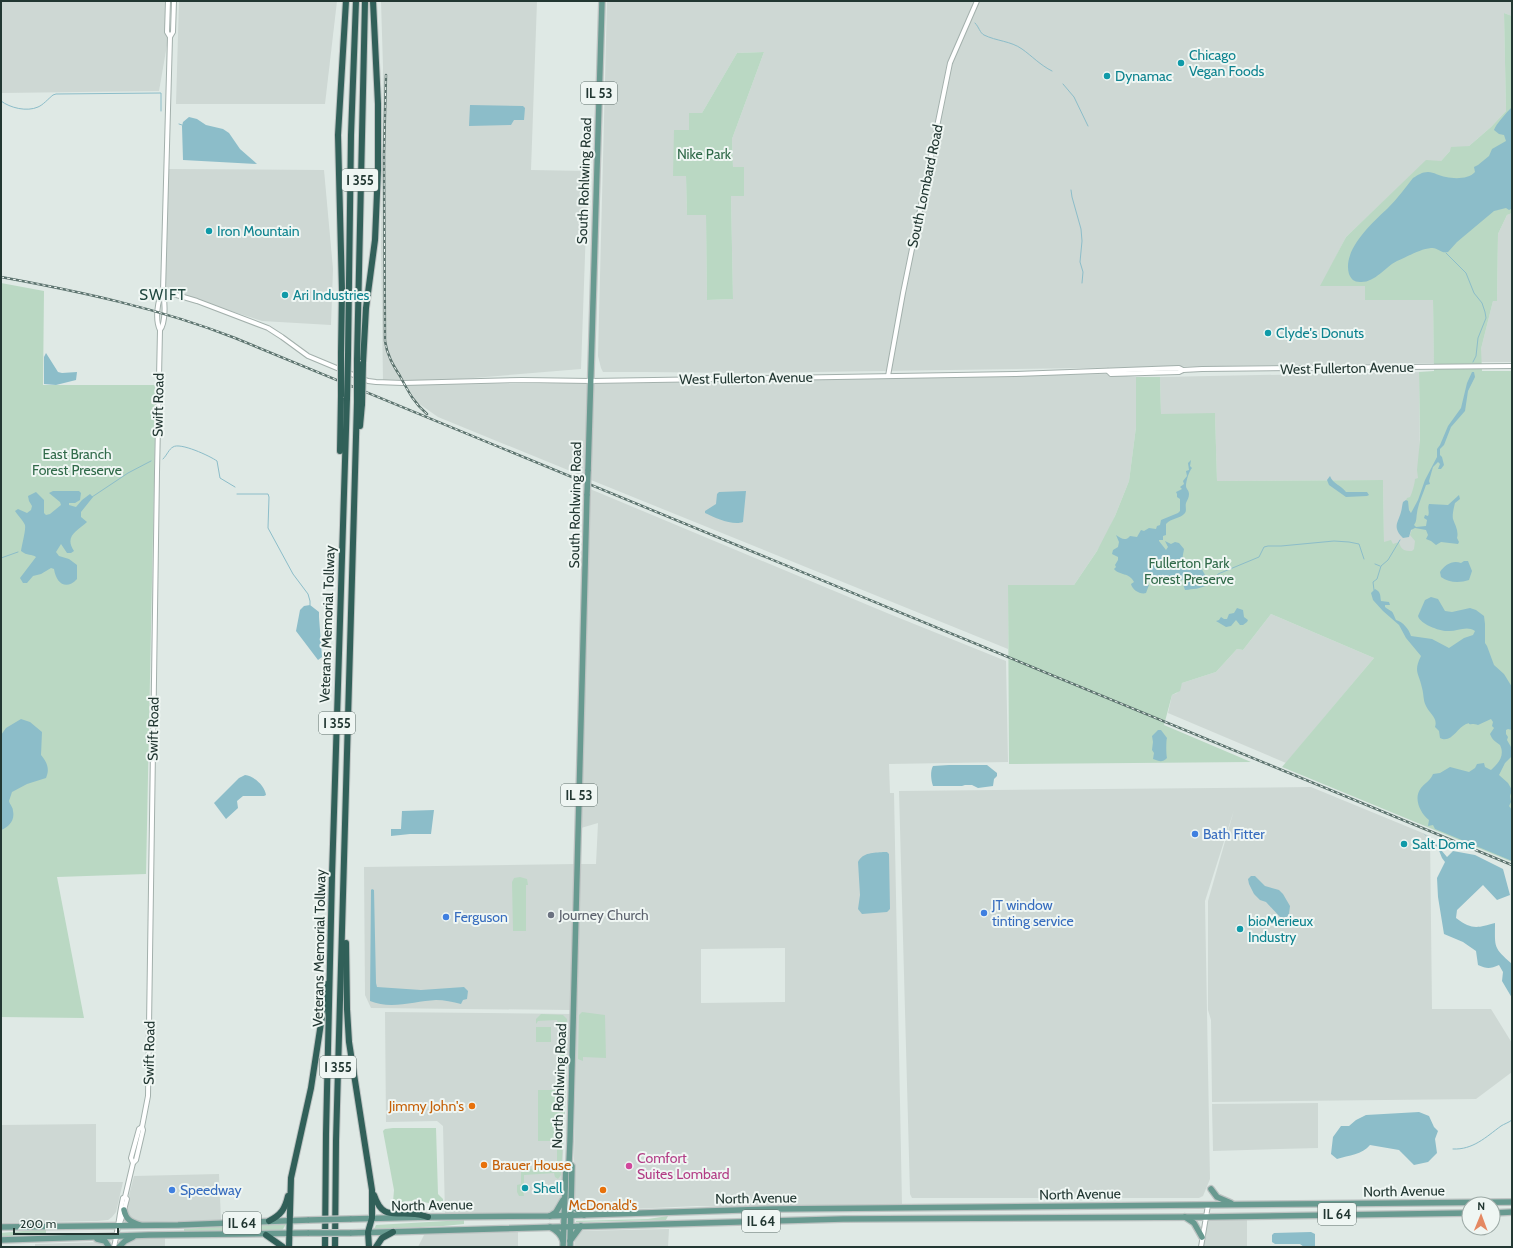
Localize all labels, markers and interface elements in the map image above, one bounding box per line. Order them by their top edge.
place label: Chicago Vegan Foods [1189,46,1264,80]
marker: Chicago Vegan Foods [1176,58,1186,68]
place label: Dynamac [1115,67,1172,85]
marker: Dynamac [1102,71,1112,81]
road number: IL 53 [581,82,617,104]
street label: South Rohlwing Road [573,117,595,245]
street label: South Lombard Road [903,123,947,249]
park label: Nike Park [677,145,732,163]
road number: I 355 [342,169,378,191]
place label: Iron Mountain [217,222,300,240]
marker: Iron Mountain [204,226,214,236]
district label: SWIFT [139,286,187,304]
place label: Ari Industries [293,286,370,304]
marker: Ari Industries [280,290,290,300]
place label: Clyde's Donuts [1276,324,1364,342]
marker: Clyde's Donuts [1263,328,1273,338]
street label: West Fullerton Avenue [1280,358,1414,378]
street label: West Fullerton Avenue [679,368,813,388]
street label: Swift Road [148,373,168,437]
street label: South Rohlwing Road [565,441,585,569]
park label: East Branch Forest Preserve [32,445,122,479]
street label: Veterans Memorial Tollway [315,545,339,703]
park label: Fullerton Park Forest Preserve [1144,554,1234,588]
street label: Swift Road [143,697,163,761]
road number: I 355 [319,712,355,734]
road number: IL 53 [561,784,597,806]
place label: Bath Fitter [1203,825,1265,843]
marker: Bath Fitter [1190,829,1200,839]
place label: Salt Dome [1412,835,1475,853]
marker: Salt Dome [1399,839,1409,849]
street label: Veterans Memorial Tollway [309,869,329,1027]
place label: JT window tinting service [991,896,1074,930]
place label: Journey Church [558,906,649,924]
place label: Ferguson [454,908,508,926]
marker: JT window tinting service [979,908,989,918]
marker: Journey Church [546,910,556,920]
marker: Ferguson [441,912,451,922]
place label: bioMerieux Industry [1248,912,1313,946]
marker: bioMerieux Industry [1235,924,1245,934]
street label: Swift Road [139,1021,159,1085]
street label: North Rohlwing Road [548,1023,570,1149]
road number: I 355 [320,1056,356,1078]
place label: Jimmy John's [388,1097,464,1115]
marker: Jimmy John's [467,1101,477,1111]
place label: Comfort Suites Lombard [637,1149,730,1183]
place label: Brauer House [492,1156,571,1174]
marker: Brauer House [479,1160,489,1170]
marker: Comfort Suites Lombard [624,1161,634,1171]
place label: Shell [533,1179,563,1197]
place label: Speedway [180,1181,242,1199]
street label: North Avenue [1363,1181,1445,1201]
marker: Shell [520,1183,530,1193]
street label: North Avenue [1039,1184,1121,1204]
marker: Speedway [167,1185,177,1195]
marker: McDonald's [598,1185,608,1195]
street label: North Avenue [715,1188,797,1208]
street label: North Avenue [391,1195,473,1215]
place label: McDonald's [569,1196,638,1214]
north arrow [1461,1196,1501,1236]
text: N [1477,1199,1485,1213]
road number: IL 64 [1318,1203,1356,1225]
scale bar [14,1210,118,1236]
road number: IL 64 [742,1210,780,1232]
road number: IL 64 [223,1212,261,1234]
text: 200 m [20,1216,56,1231]

